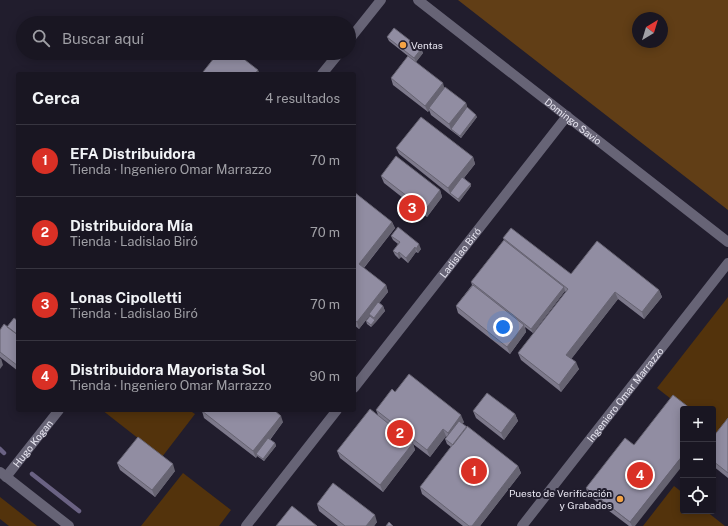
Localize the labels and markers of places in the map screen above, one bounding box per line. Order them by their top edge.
place label: Ventas [411,39,443,51]
marker: Ventas [398,40,408,50]
pin: 3 [399,193,425,223]
pin: 2 [387,418,413,448]
pin: 1 [461,456,487,486]
pin: 4 [627,460,653,490]
place label: Puesto de Verificación y Grabados [509,487,612,511]
marker: Puesto de Verificación y Grabados [615,494,625,504]

